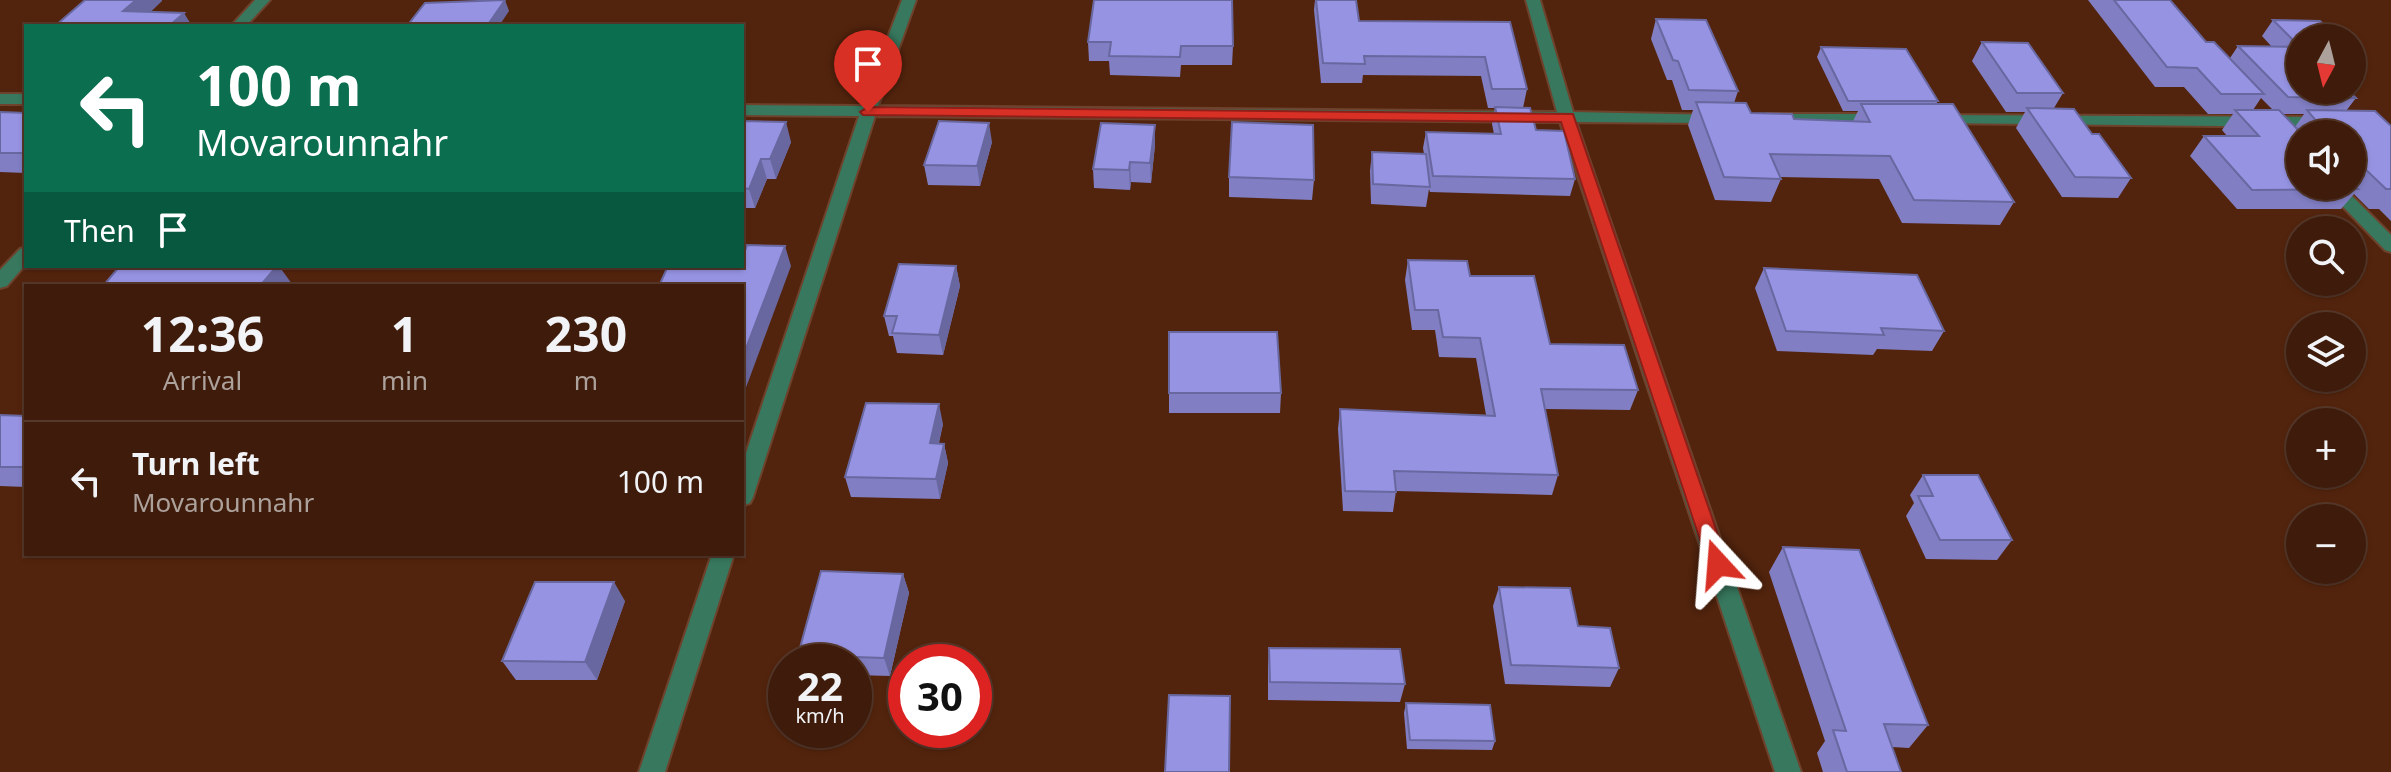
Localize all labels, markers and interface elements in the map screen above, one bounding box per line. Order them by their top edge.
north arrow [2286,24,2366,104]
map controls [2286,24,2366,584]
pin [834,30,902,112]
icon: arrive [846,42,890,86]
text: 100 m [196,46,361,122]
icon: left [64,56,168,160]
text: Movarounnahr [196,118,448,167]
button: sound [2286,120,2366,200]
icon: arrive [151,208,195,252]
text: Then [64,210,135,251]
button: search [2286,216,2366,296]
text: 12:36 [141,301,264,366]
text: 1 [391,301,418,366]
text: 230 [545,301,627,366]
button: layers [2286,312,2366,392]
text: Arrival [163,362,242,398]
text: min [381,362,428,398]
text: m [574,362,598,398]
button: + [2286,408,2366,488]
text: Turn left [132,443,260,484]
icon: left [64,459,108,503]
text: 100 m [617,461,704,502]
text: Movarounnahr [132,484,314,520]
button: − [2286,504,2366,584]
position arrow [1676,522,1760,606]
speed limit sign: 30 [888,644,992,748]
text: 22 [797,658,843,713]
text: km/h [795,702,845,729]

